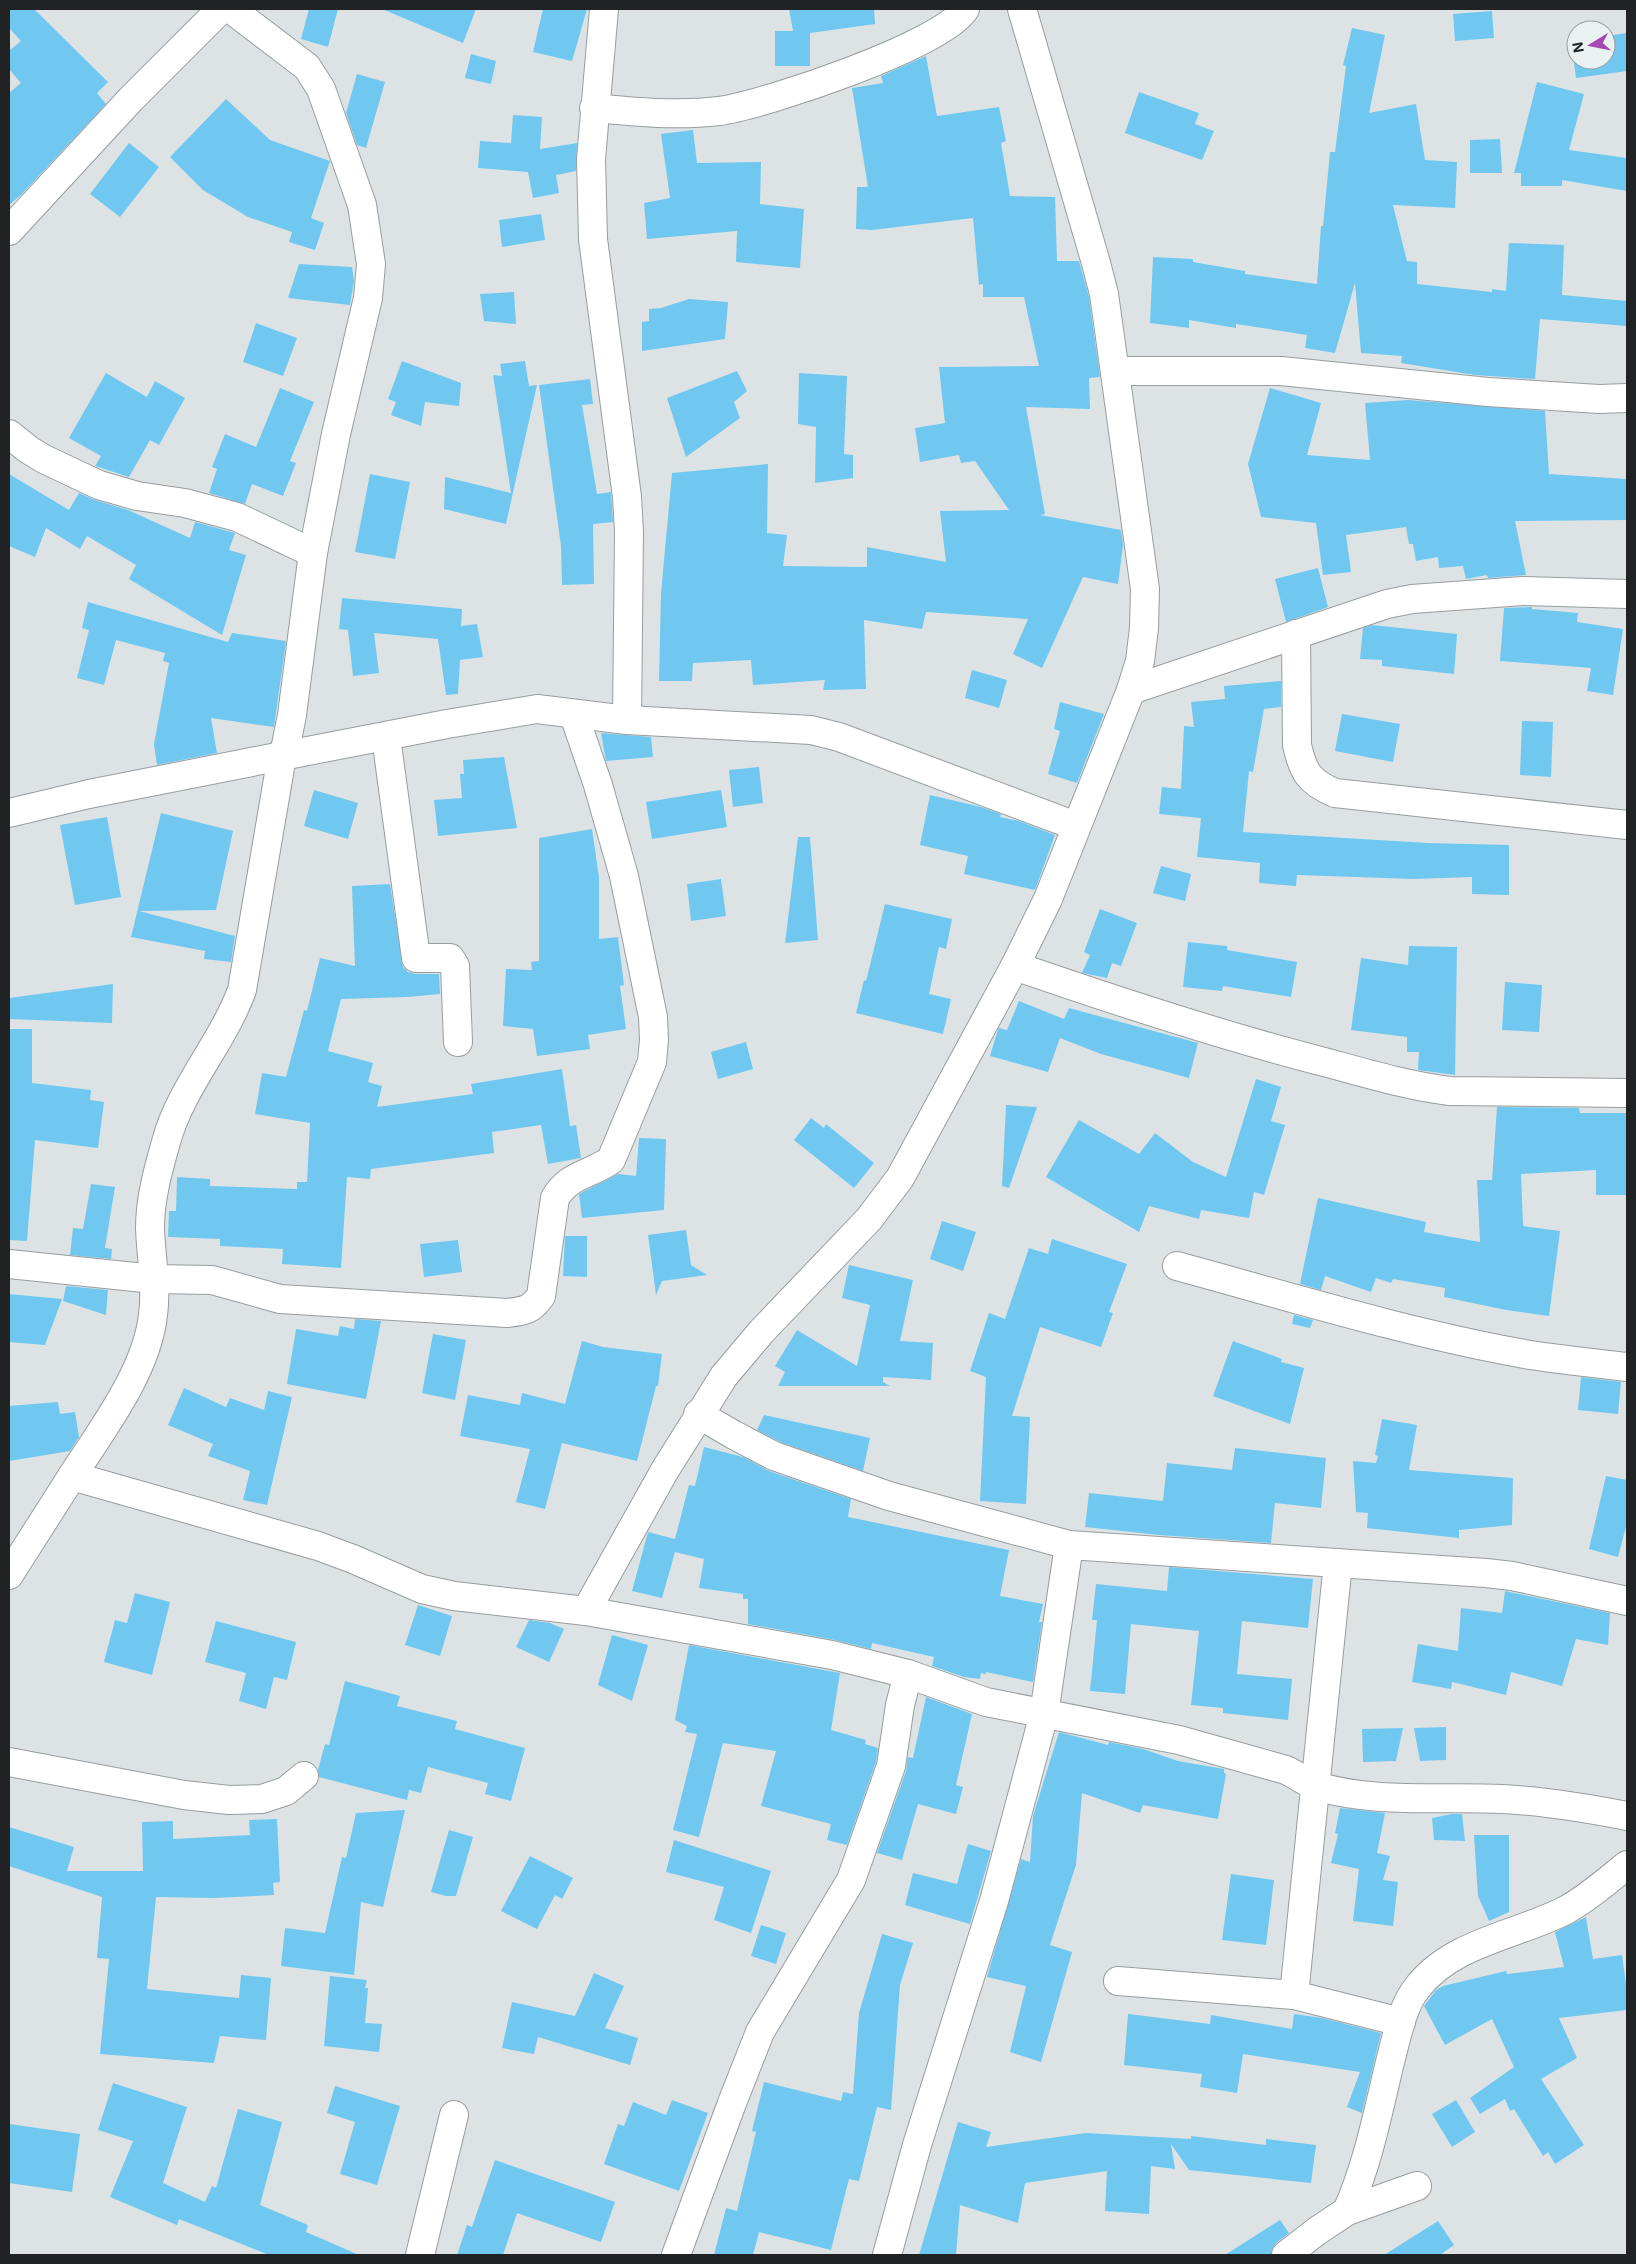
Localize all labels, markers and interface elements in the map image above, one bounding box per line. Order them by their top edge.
north arrow [1566,20,1616,70]
text: N [1568,41,1587,54]

